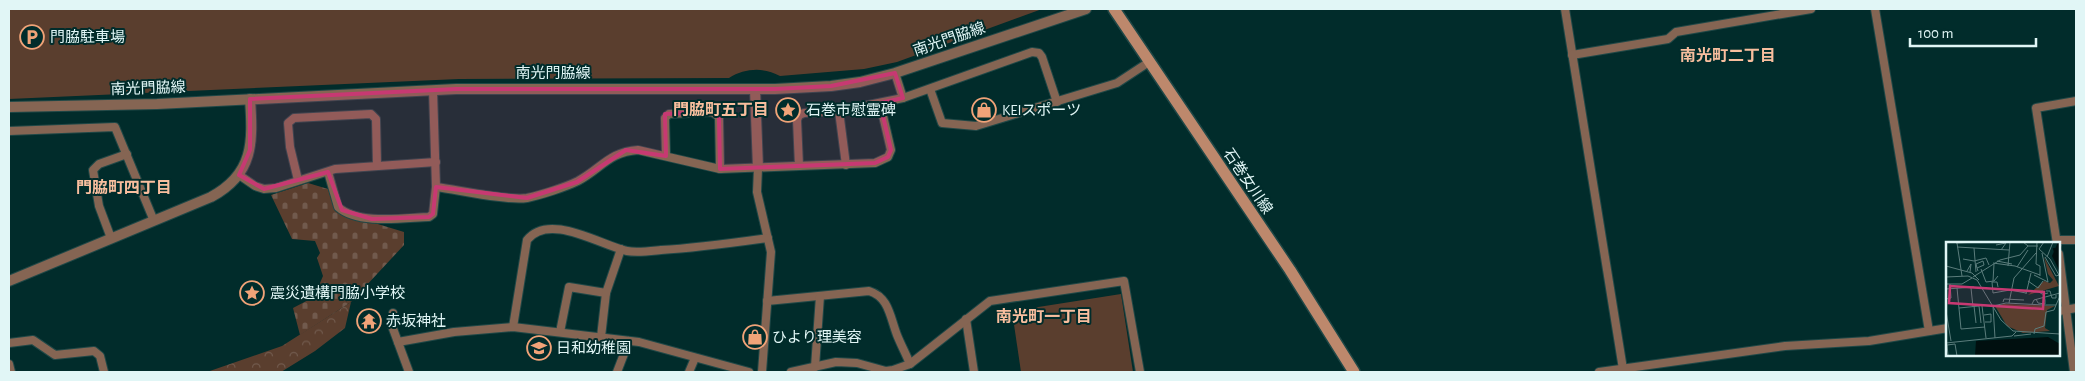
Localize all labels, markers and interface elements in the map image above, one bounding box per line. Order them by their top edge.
scale bar [1910,15,2036,47]
street label: 南光門脇線 [911,19,987,59]
parking icon: 門脇駐車場 [19,24,45,50]
text: 100 m [1918,26,1953,41]
place label: 門脇駐車場 [50,29,125,45]
district label: 南光町二丁目 [1680,47,1776,64]
street label: 南光門脇線 [515,65,591,81]
street label: 南光門脇線 [110,79,186,97]
place icon: 石巻市慰霊碑 [775,97,801,123]
shop icon: KEIスポーツ [971,97,997,123]
district label: 門脇町五丁目 [673,101,769,118]
place label: 石巻市慰霊碑 [806,102,896,118]
place label: KEIスポーツ [1002,102,1081,118]
street label: 石巻女川線 [1220,145,1276,217]
district label: 門脇町四丁目 [76,179,172,196]
inset map [1946,242,2060,356]
place icon: 震災遺構門脇小学校 [239,280,265,306]
place label: 震災遺構門脇小学校 [270,285,405,301]
temple icon: 赤坂神社 [356,308,382,334]
district label: 南光町一丁目 [996,308,1092,325]
place label: 赤坂神社 [386,313,446,329]
shop icon: ひより理美容 [742,324,768,350]
place label: ひより理美容 [772,329,862,345]
school or university icon: 日和幼稚園 [526,335,552,361]
place label: 日和幼稚園 [556,340,631,356]

